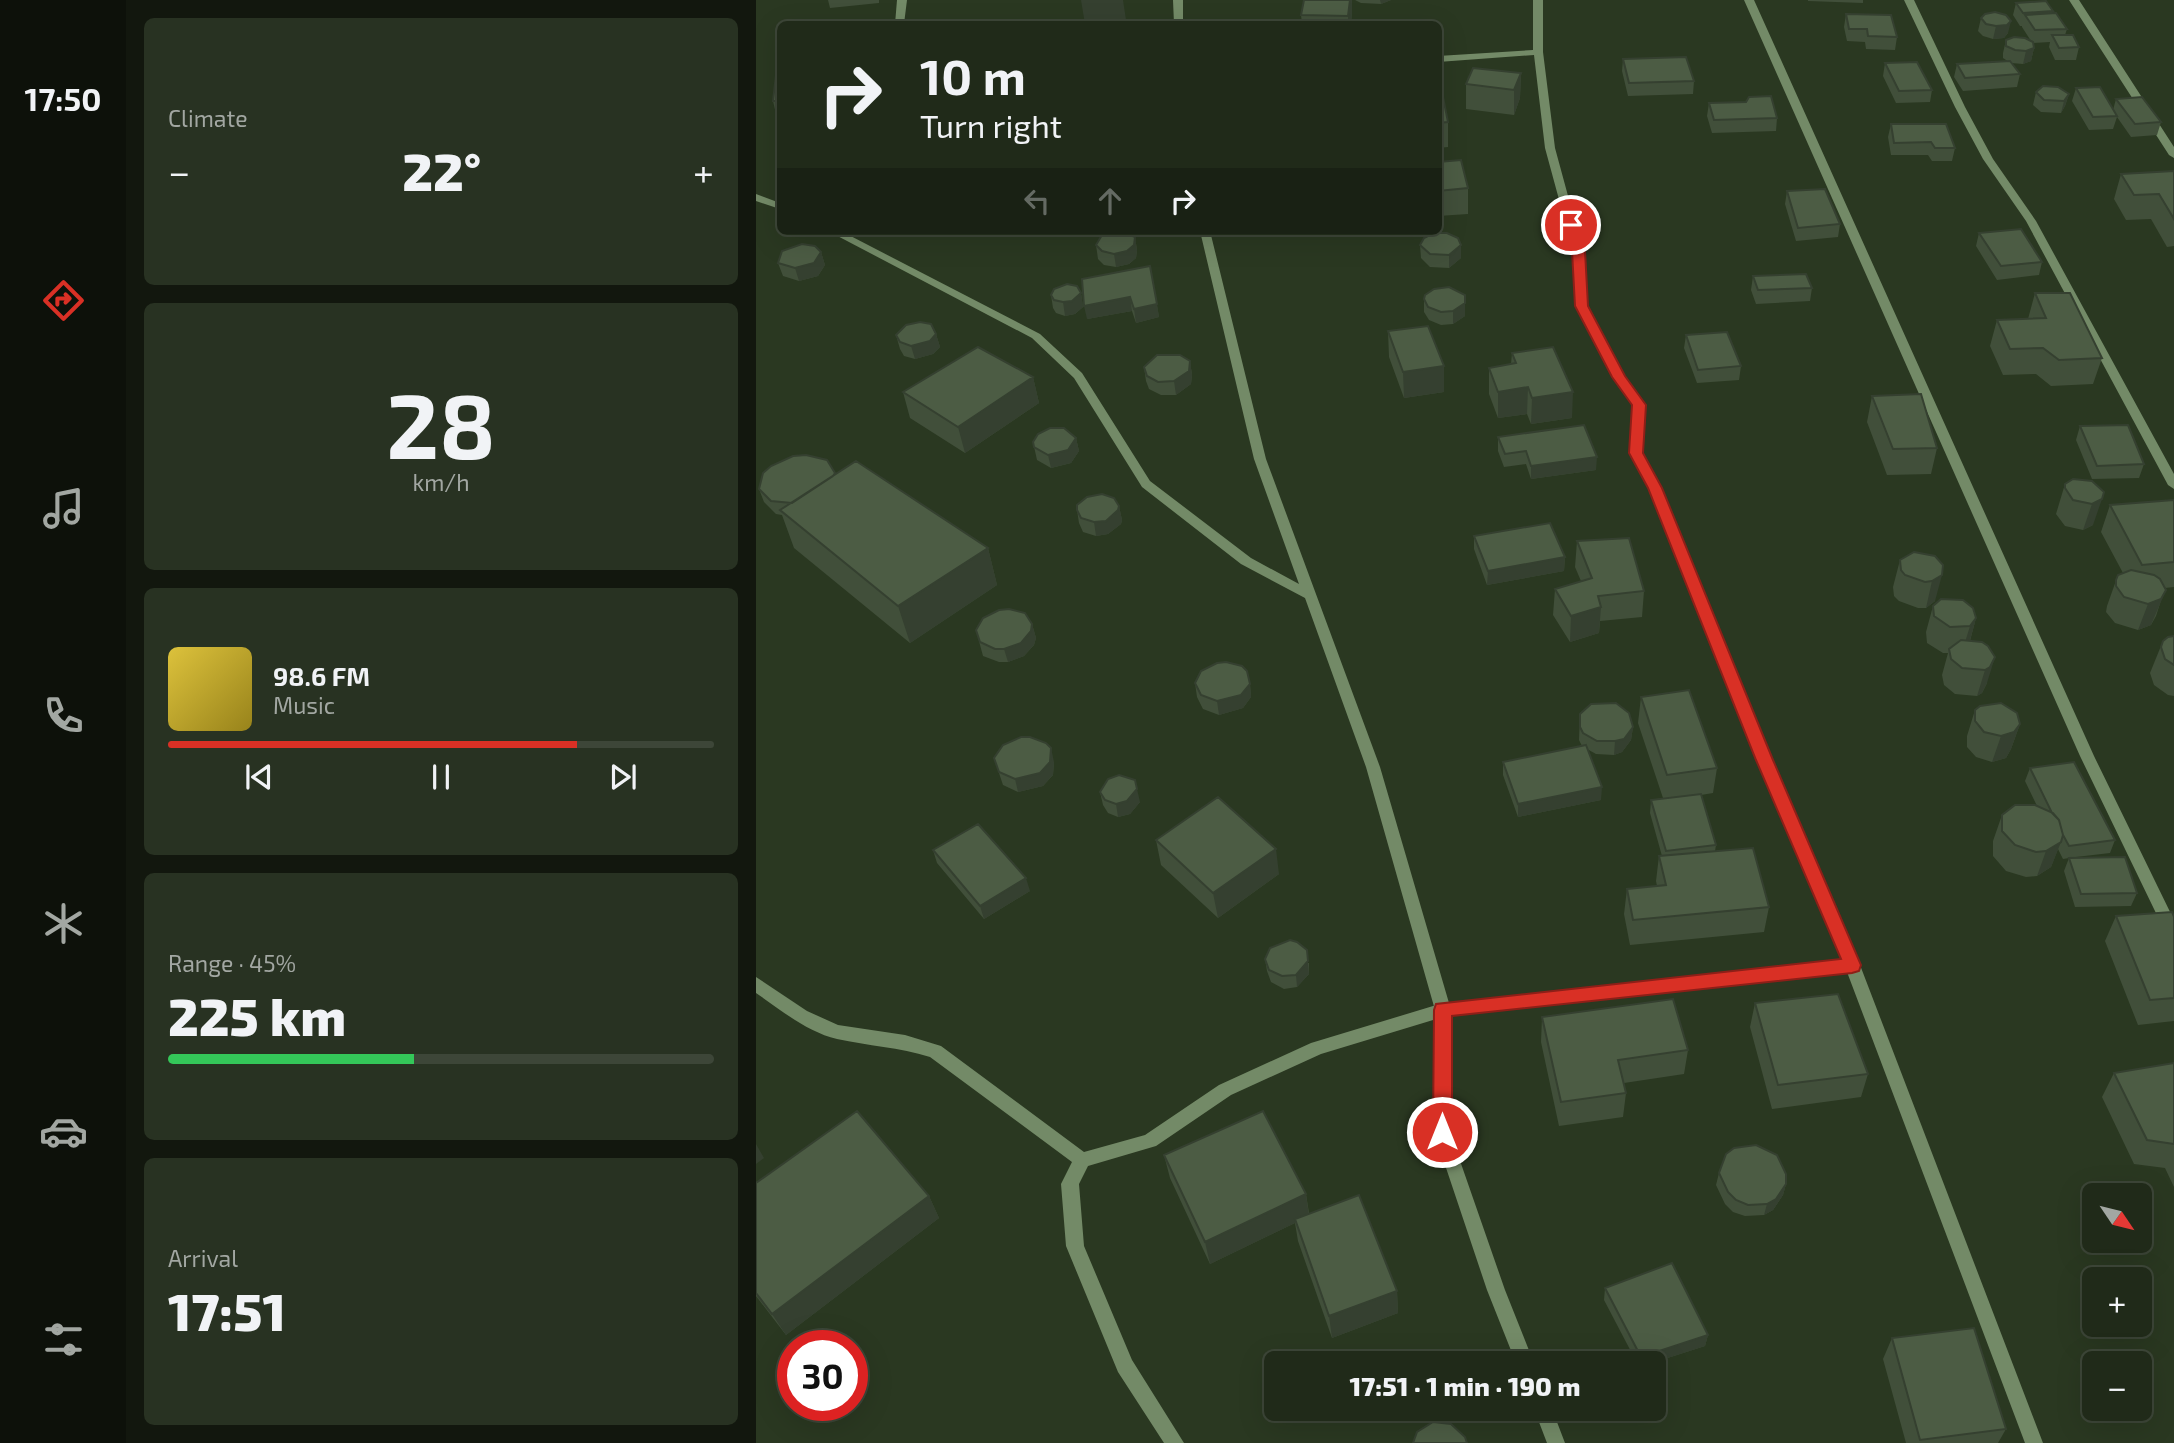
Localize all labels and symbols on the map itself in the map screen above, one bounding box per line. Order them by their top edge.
pin [1541,195,1601,255]
position arrow [1405,1095,1479,1169]
north arrow [2082,1183,2152,1253]
speed limit sign: 30 [777,1330,868,1421]

